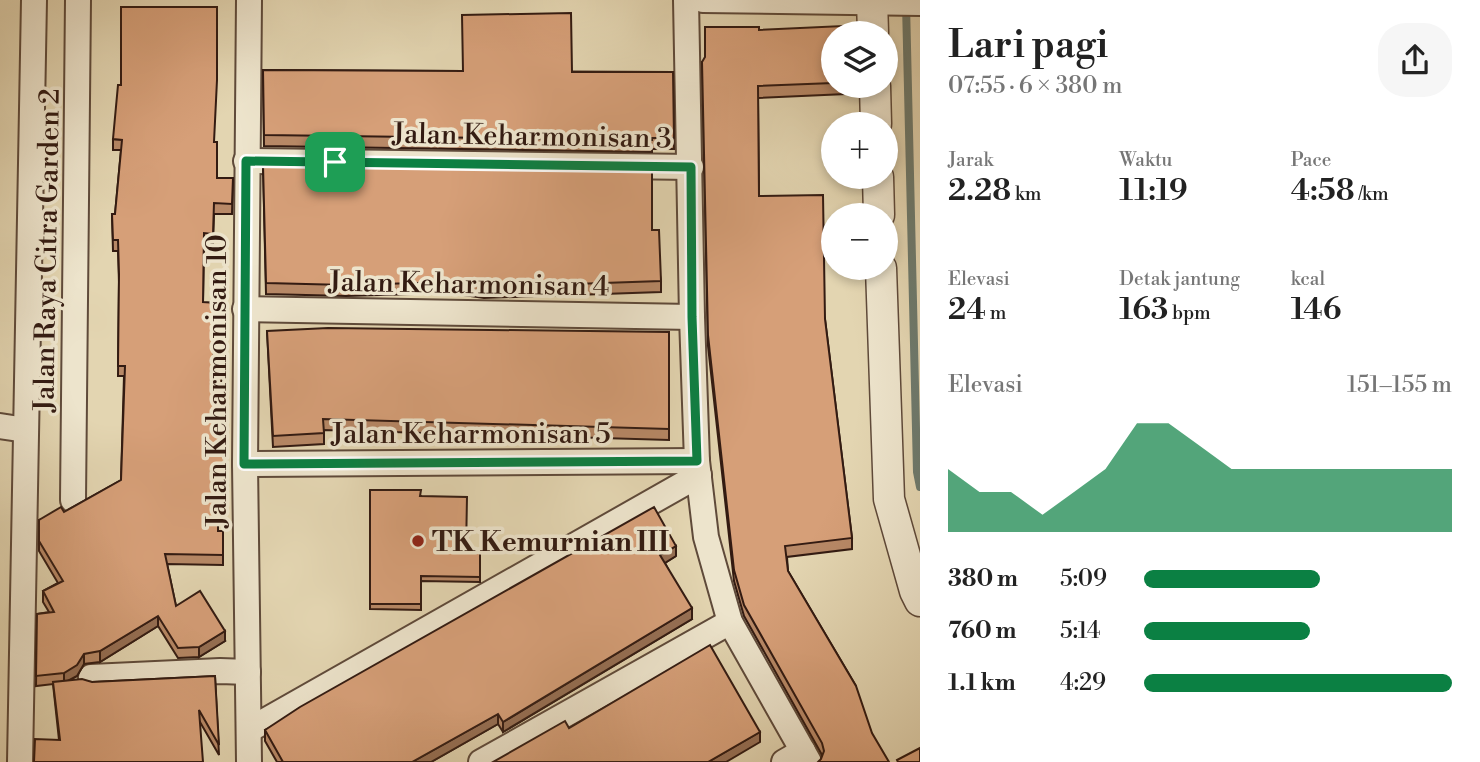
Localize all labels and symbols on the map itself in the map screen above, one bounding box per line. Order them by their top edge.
street label: Jalan Raya Citra Garden 2 [27,88,68,413]
street label: Jalan Keharmonisan 3 [391,117,672,156]
pin [305,132,365,192]
street label: Jalan Keharmonisan 10 [200,234,235,529]
street label: Jalan Keharmonisan 4 [327,265,610,304]
street label: Jalan Keharmonisan 5 [330,417,611,452]
place label: TK Kemurnian III [432,525,669,560]
marker: TK Kemurnian III [410,533,426,549]

